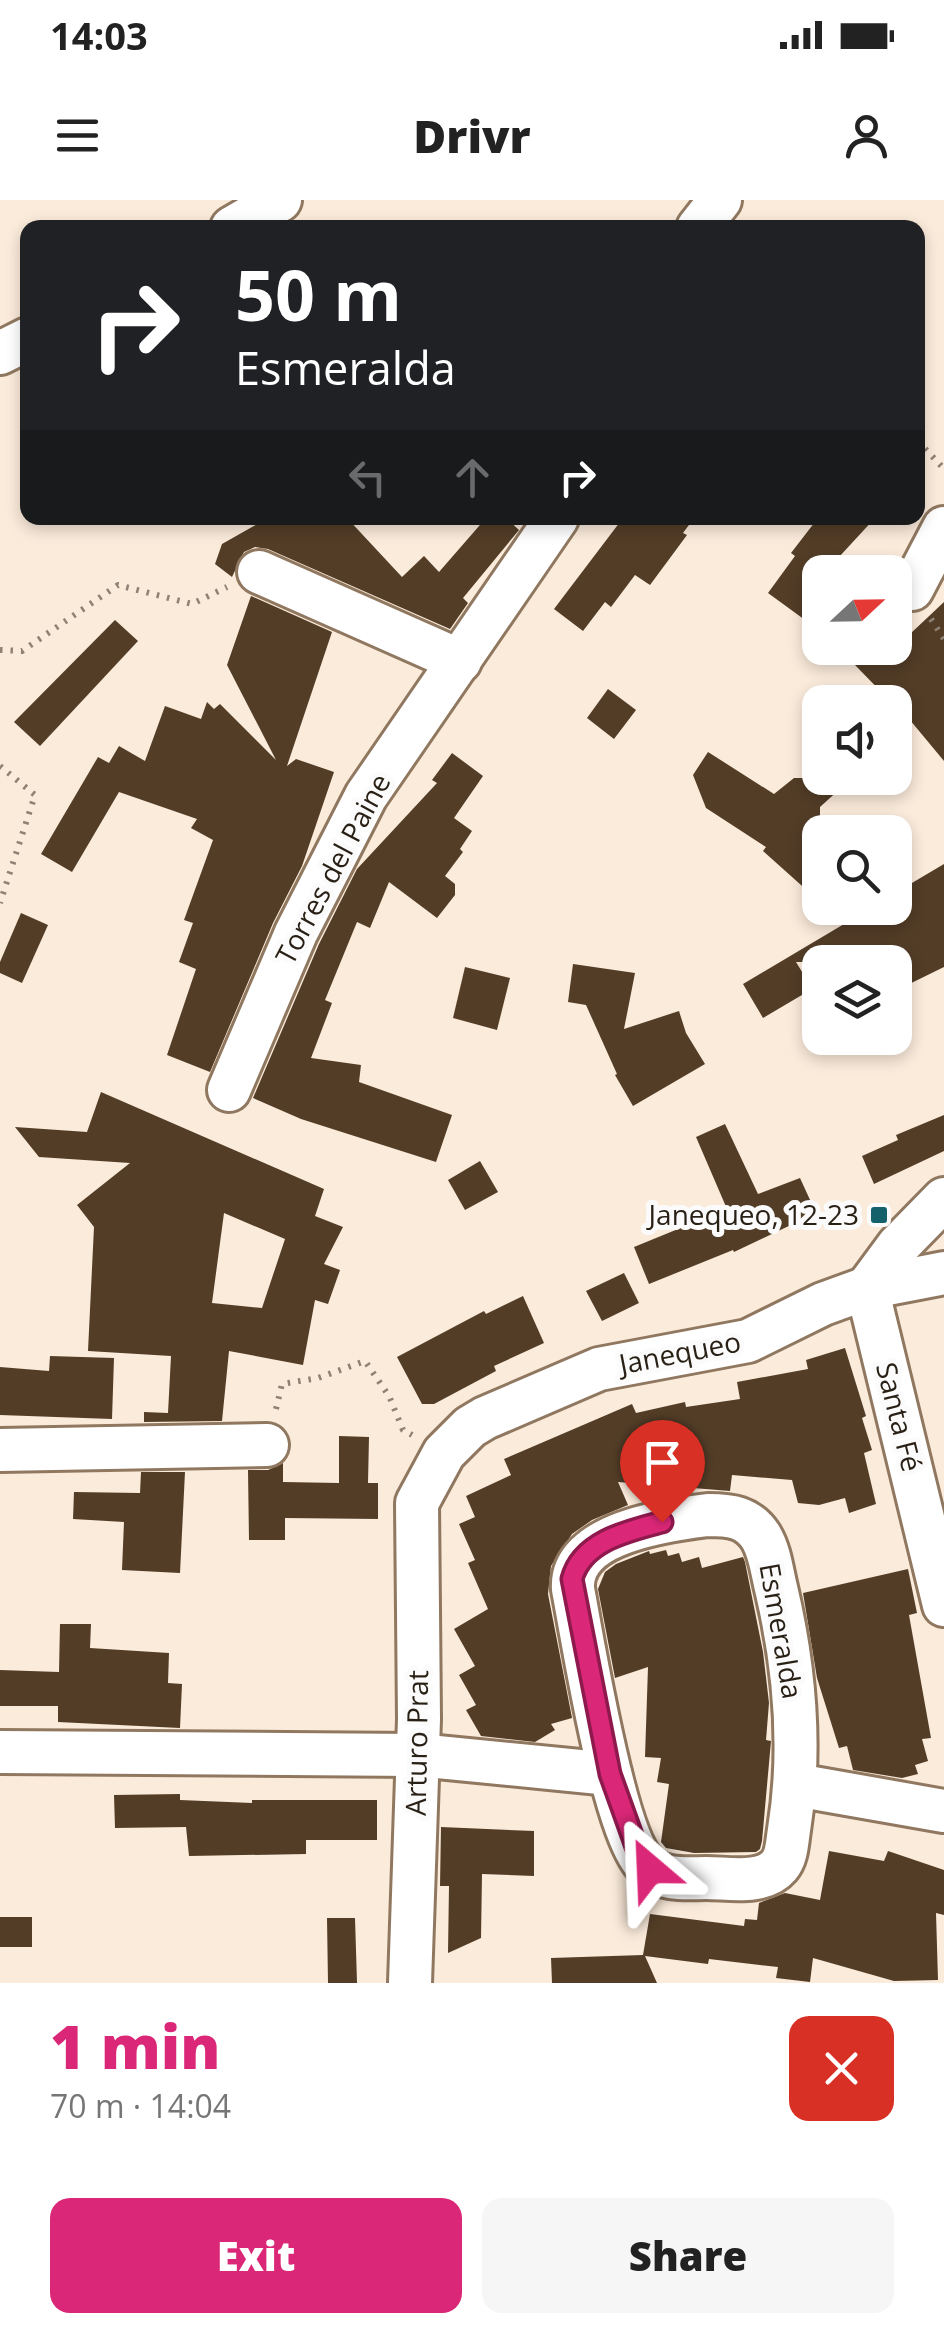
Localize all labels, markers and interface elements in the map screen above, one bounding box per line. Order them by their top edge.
text: 14:03 [50,9,148,61]
text: Drivr [413,105,531,166]
icon: menu [50,108,105,163]
icon: person [839,108,894,163]
text: 50 m [235,246,402,342]
icon: right [70,260,200,390]
text: Esmeralda [235,337,456,398]
icon: left [340,450,395,505]
icon: ahead [445,450,500,505]
icon: right [550,450,605,505]
north arrow [802,555,912,665]
map controls [802,555,912,1055]
button: sound [802,685,912,795]
street label: Torres del Paine [266,766,398,971]
button: search [802,815,912,925]
button: layers [802,945,912,1055]
place label: Janequeo, 12-23 [646,1195,859,1233]
marker: Janequeo, 12-23 [868,1204,890,1226]
street label: Janequeo [613,1322,744,1383]
street label: Santa Fé [868,1358,932,1475]
pin [620,1420,705,1523]
icon: arrive [635,1435,690,1490]
street label: Esmeralda [751,1560,813,1702]
street label: Arturo Prat [396,1670,436,1816]
position arrow [598,1817,702,1921]
text: 1 min [50,2005,220,2087]
button: close [789,2016,894,2121]
text: 70 m · 14:04 [50,2084,231,2127]
button: Exit [50,2198,462,2313]
button: Share [482,2198,894,2313]

